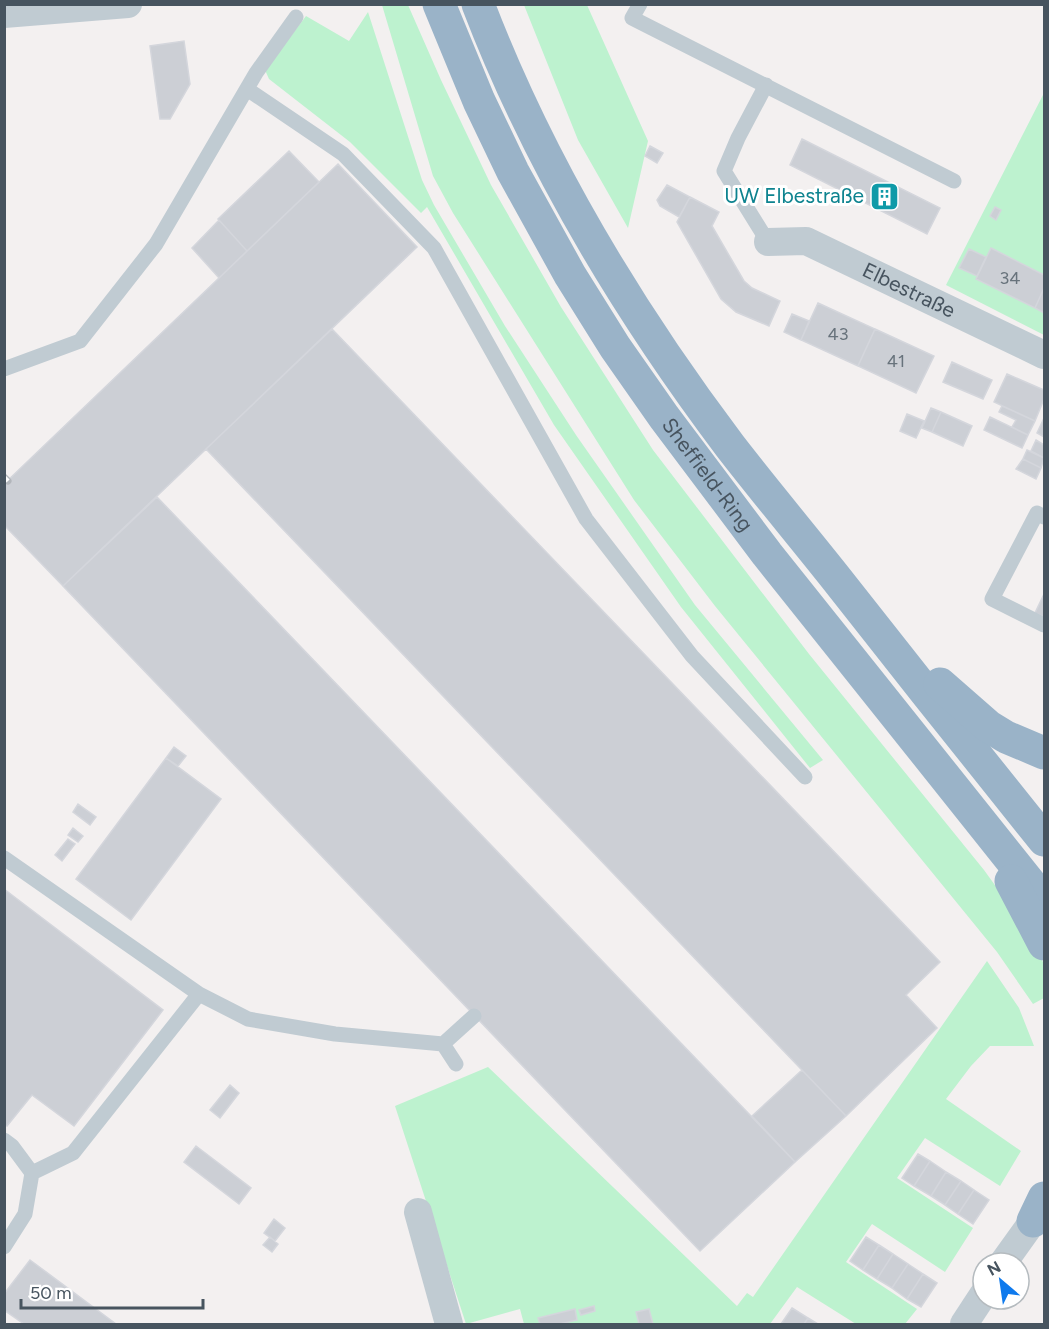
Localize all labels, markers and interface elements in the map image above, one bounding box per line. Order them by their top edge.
building icon: UW Elbestraße [869,180,901,212]
place label: UW Elbestraße [724,183,864,208]
street label: Elbestraße [859,257,959,323]
house number: 34 [1000,267,1020,289]
house number: 43 [828,323,848,345]
house number: 41 [887,350,905,372]
street label: Sheffield-Ring [657,413,759,536]
north arrow [971,1251,1031,1311]
text: N [984,1257,1004,1280]
scale bar [21,1272,202,1310]
text: 50 m [30,1282,72,1304]

